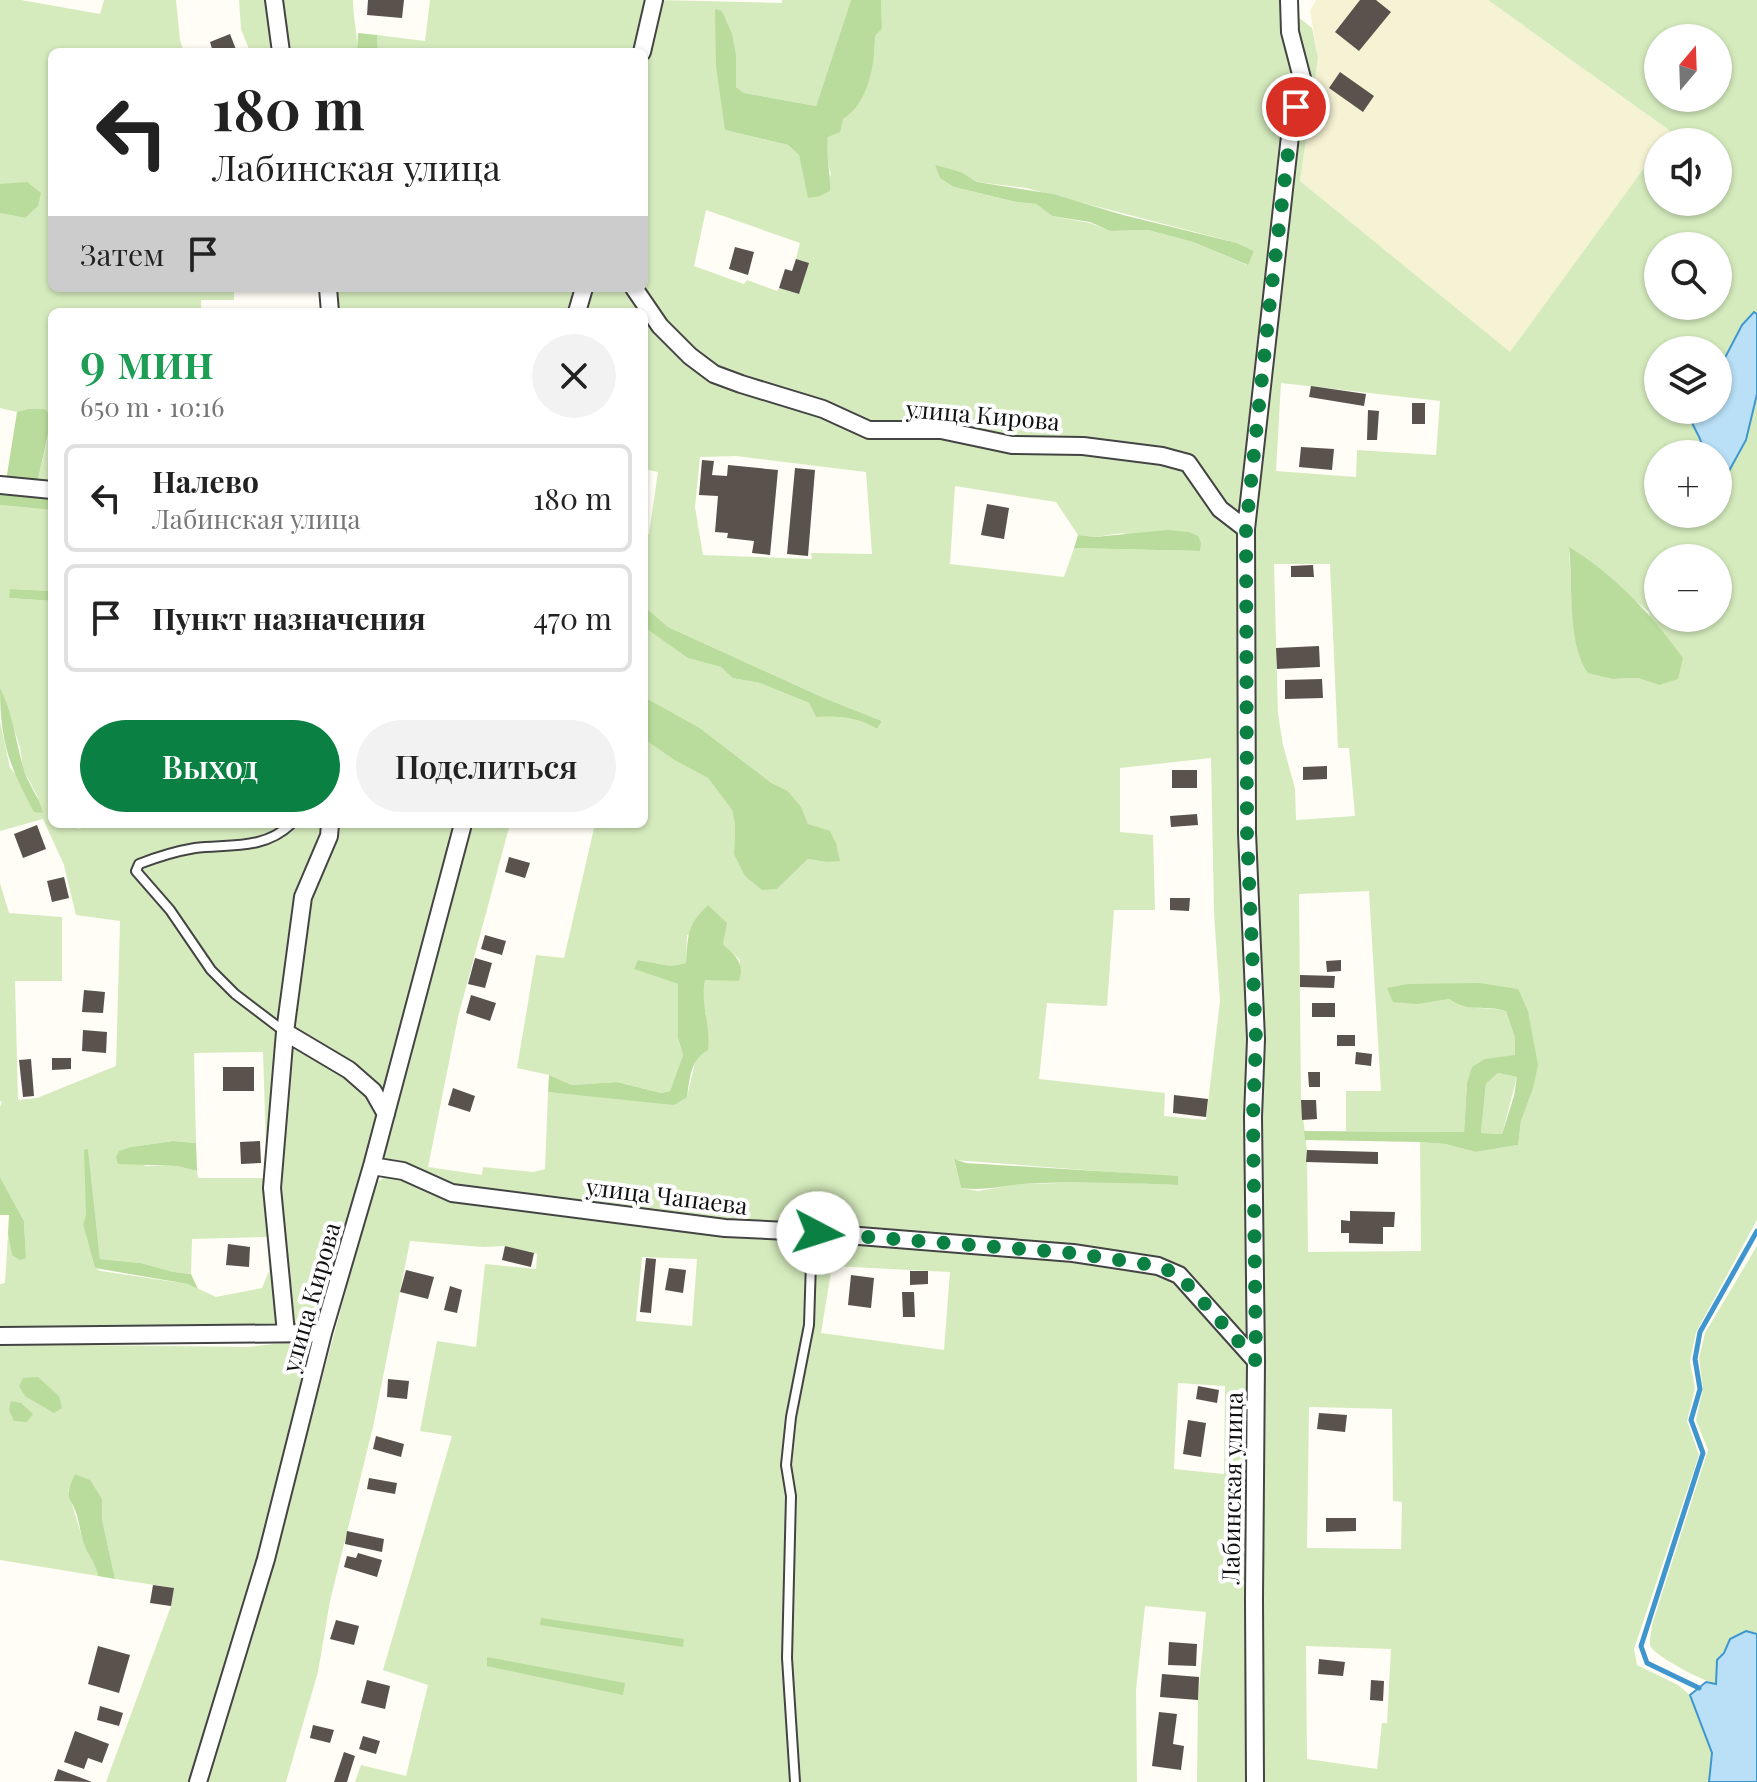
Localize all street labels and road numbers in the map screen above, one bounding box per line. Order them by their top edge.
street label: улица Кирова [904,391,1061,437]
street label: улица Чапаева [583,1169,750,1221]
street label: улица Кирова [273,1218,347,1377]
street label: Лабинская улица [1213,1391,1249,1586]

